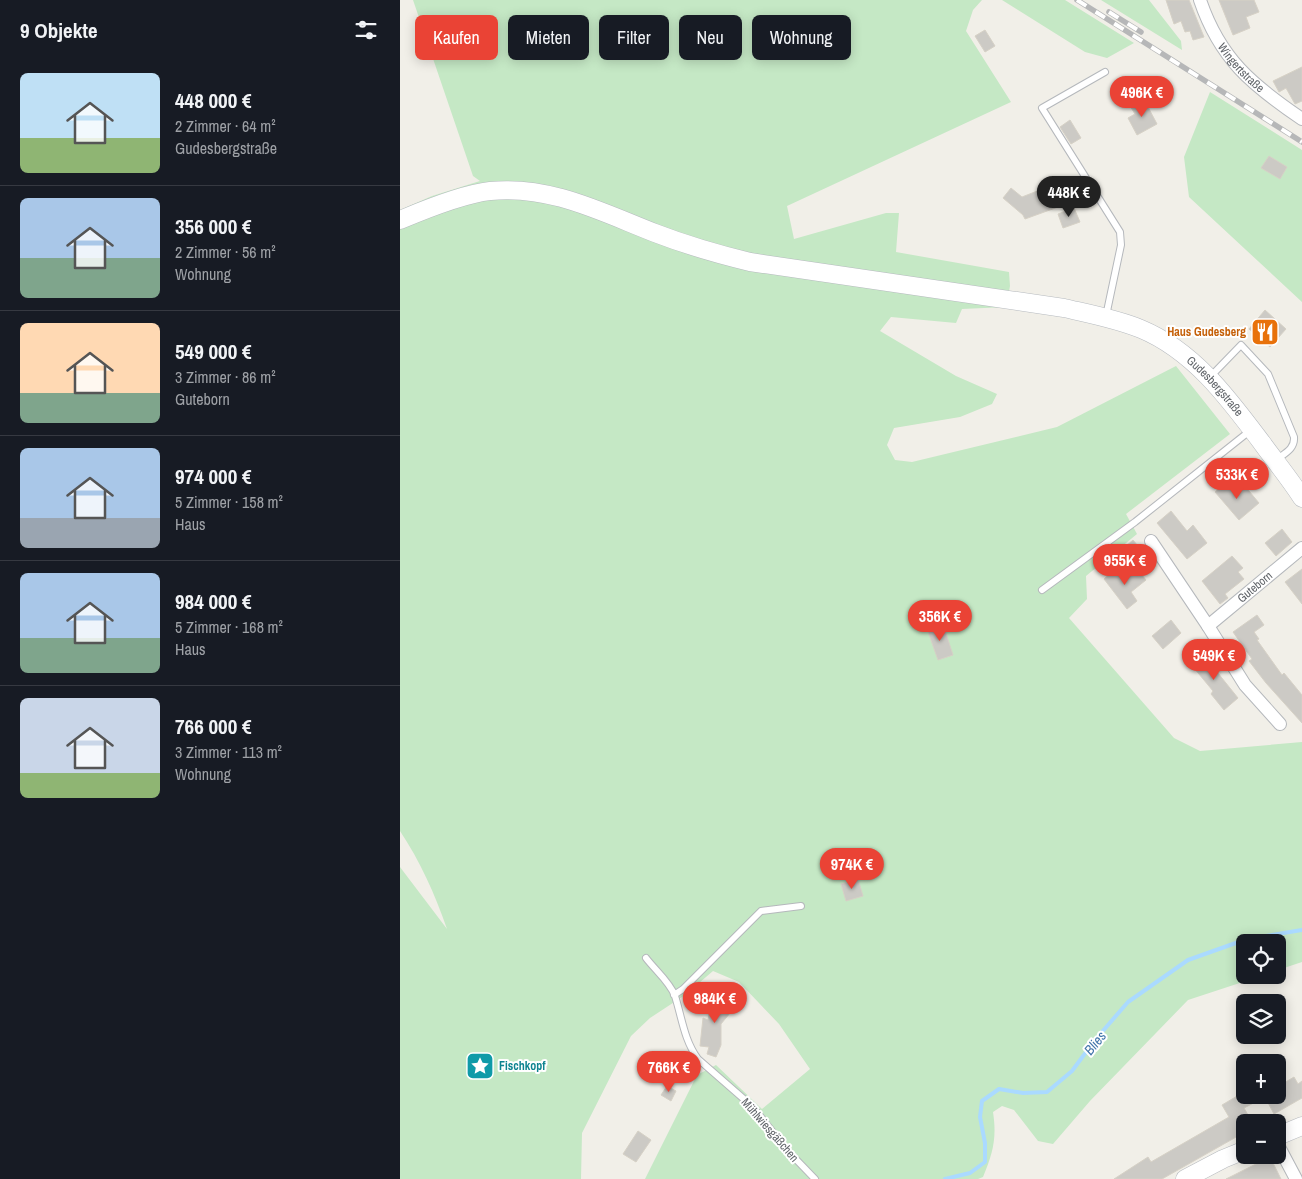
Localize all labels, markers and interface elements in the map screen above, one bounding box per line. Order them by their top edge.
chip: Kaufen [415,15,498,60]
chip: Mieten [508,15,589,60]
chip: Filter [599,15,669,60]
chip: Neu [679,15,742,60]
chip: Wohnung [752,15,851,60]
text: 9 Objekte [20,16,98,45]
icon: filters [352,16,380,44]
street label: Wingertstraße [1214,40,1268,96]
pin: 496K € [1101,76,1183,118]
text: 496K € [1121,81,1163,103]
text: 448 000 € [175,86,252,115]
icon: home [60,93,120,153]
text: 2 Zimmer · 64 m² [175,115,276,137]
text: Gudesbergstraße [175,137,277,159]
pin: 448K € [1028,176,1110,218]
text: 448K € [1048,181,1090,203]
text: 356 000 € [175,212,252,241]
icon: home [60,218,120,278]
text: 2 Zimmer · 56 m² [175,241,276,263]
text: Wohnung [175,263,231,285]
restaurant icon: Haus Gudesberg [1250,317,1280,347]
place label: Haus Gudesberg [1167,324,1246,340]
text: 549 000 € [175,337,252,366]
icon: home [60,343,120,403]
street label: Gudesbergstraße [1183,352,1247,420]
text: 3 Zimmer · 86 m² [175,366,276,388]
text: Guteborn [175,388,230,410]
pin: 533K € [1196,458,1278,500]
text: 974 000 € [175,462,252,491]
text: 533K € [1216,463,1258,485]
icon: home [60,468,120,528]
text: 5 Zimmer · 158 m² [175,491,283,513]
text: Haus [175,513,206,535]
pin: 955K € [1084,544,1166,586]
text: 955K € [1104,549,1146,571]
street label: Guteborn [1234,568,1276,606]
text: 984 000 € [175,587,252,616]
icon: home [60,593,120,653]
pin: 356K € [899,600,981,642]
text: 356K € [919,605,961,627]
text: 5 Zimmer · 168 m² [175,616,283,638]
text: Haus [175,638,206,660]
pin: 549K € [1173,638,1255,681]
text: 549K € [1193,644,1235,666]
text: 766 000 € [175,712,252,741]
icon: home [60,718,120,778]
text: 3 Zimmer · 113 m² [175,741,282,763]
text: Wohnung [175,763,231,785]
pin: 974K € [811,848,893,890]
text: 974K € [831,853,873,875]
map controls [1236,934,1286,1164]
button: locate [1236,934,1286,984]
pin: 984K € [674,982,756,1024]
text: 984K € [694,987,736,1009]
button: layers [1236,994,1286,1044]
water label: Blies [1080,1027,1110,1059]
pin: 766K € [628,1050,710,1093]
place icon: Fischkopf [465,1051,495,1081]
button: + [1236,1054,1286,1104]
text: 766K € [648,1056,690,1078]
place label: Fischkopf [499,1058,546,1074]
street label: Mühlwiesgäßchen [738,1095,802,1165]
button: − [1236,1114,1286,1164]

